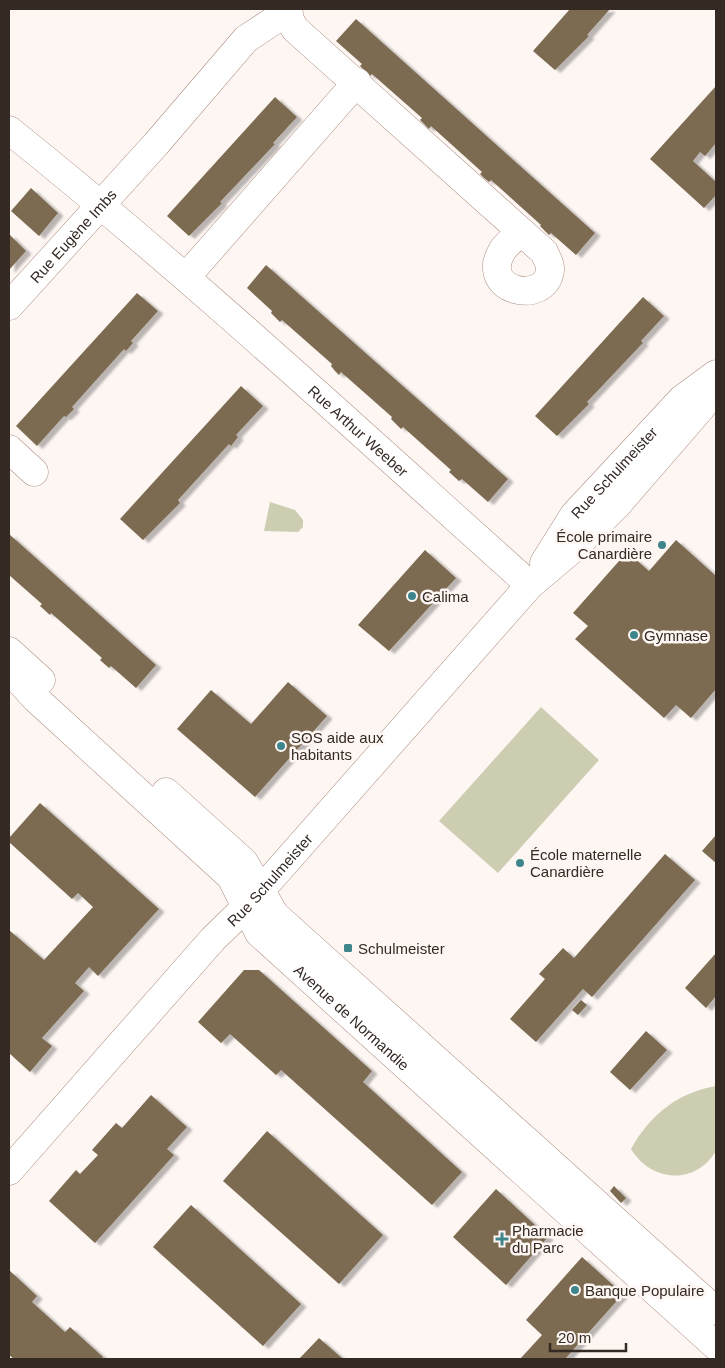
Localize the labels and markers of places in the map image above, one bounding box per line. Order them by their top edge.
place label: École primaire Canardière [556,528,652,562]
marker: École primaire Canardière [656,539,668,551]
place label: Calima [422,588,469,605]
marker: Calima [406,590,418,602]
place label: Gymnase [644,627,708,644]
marker: Gymnase [628,629,640,641]
place label: SOS aide aux habitants [291,729,384,763]
marker: SOS aide aux habitants [275,740,287,752]
place label: École maternelle Canardière [530,846,642,880]
marker: École maternelle Canardière [514,857,526,869]
place label: Schulmeister [358,940,445,957]
marker: Schulmeister [342,942,354,954]
place label: Pharmacie du Parc [512,1222,584,1256]
marker: Pharmacie du Parc [496,1233,508,1245]
place label: Banque Populaire [585,1282,704,1299]
marker: Banque Populaire [569,1284,581,1296]

